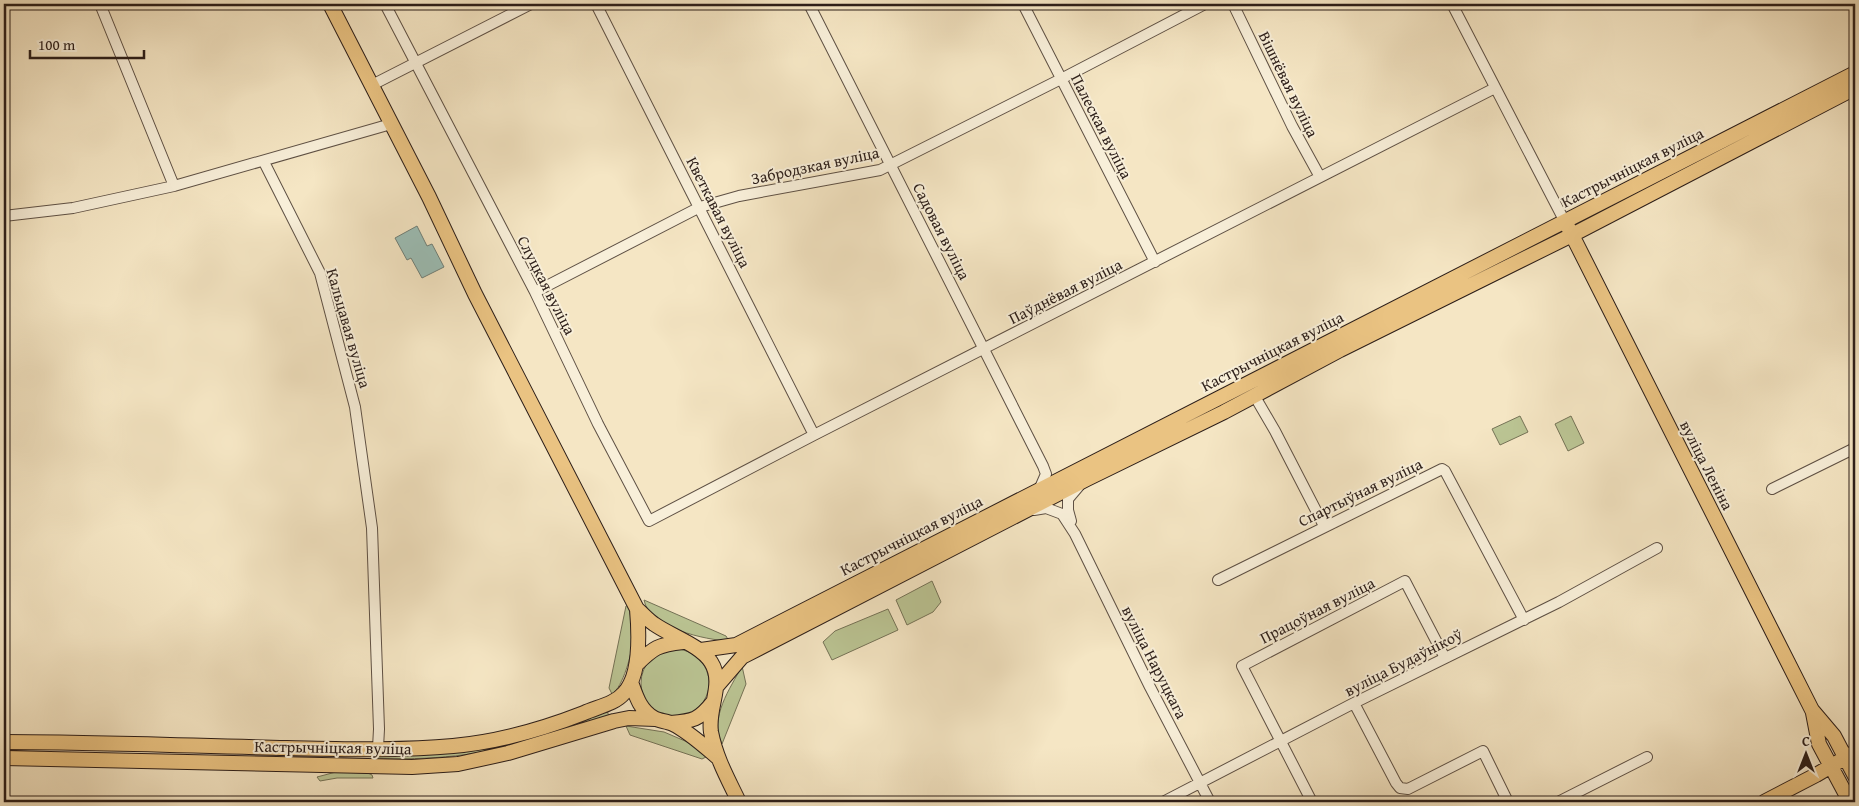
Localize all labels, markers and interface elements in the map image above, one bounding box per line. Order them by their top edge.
street label: Вішнёвая вуліца [1253,27,1325,141]
scale bar [30,28,144,60]
text: 100 m [38,34,76,55]
street label: Палеская вуліца [1065,69,1139,183]
street label: Кастрычніцкая вуліца [1557,120,1708,213]
street label: Забродзкая вуліца [749,140,882,190]
street label: Кветкавая вуліца [681,152,758,272]
street label: Садовая вуліца [907,178,977,284]
street label: Слуцкая вуліца [512,231,582,339]
street label: Паўднёвая вуліца [1004,252,1126,330]
street label: Кальцавая вуліца [320,265,378,391]
street label: Кастрычніцкая вуліца [1197,304,1348,397]
street label: вуліца Леніна [1674,416,1740,514]
street label: Спартыўная вуліца [1294,451,1427,532]
street label: Кастрычніцкая вуліца [836,488,987,581]
street label: Працоўная вуліца [1255,570,1379,649]
street label: вуліца Наруцкага [1116,601,1194,723]
street label: вуліца Будаўнікоў [1340,622,1466,702]
north arrow [1782,728,1832,778]
text: С [1802,731,1810,751]
street label: Кастрычніцкая вуліца [254,734,412,760]

